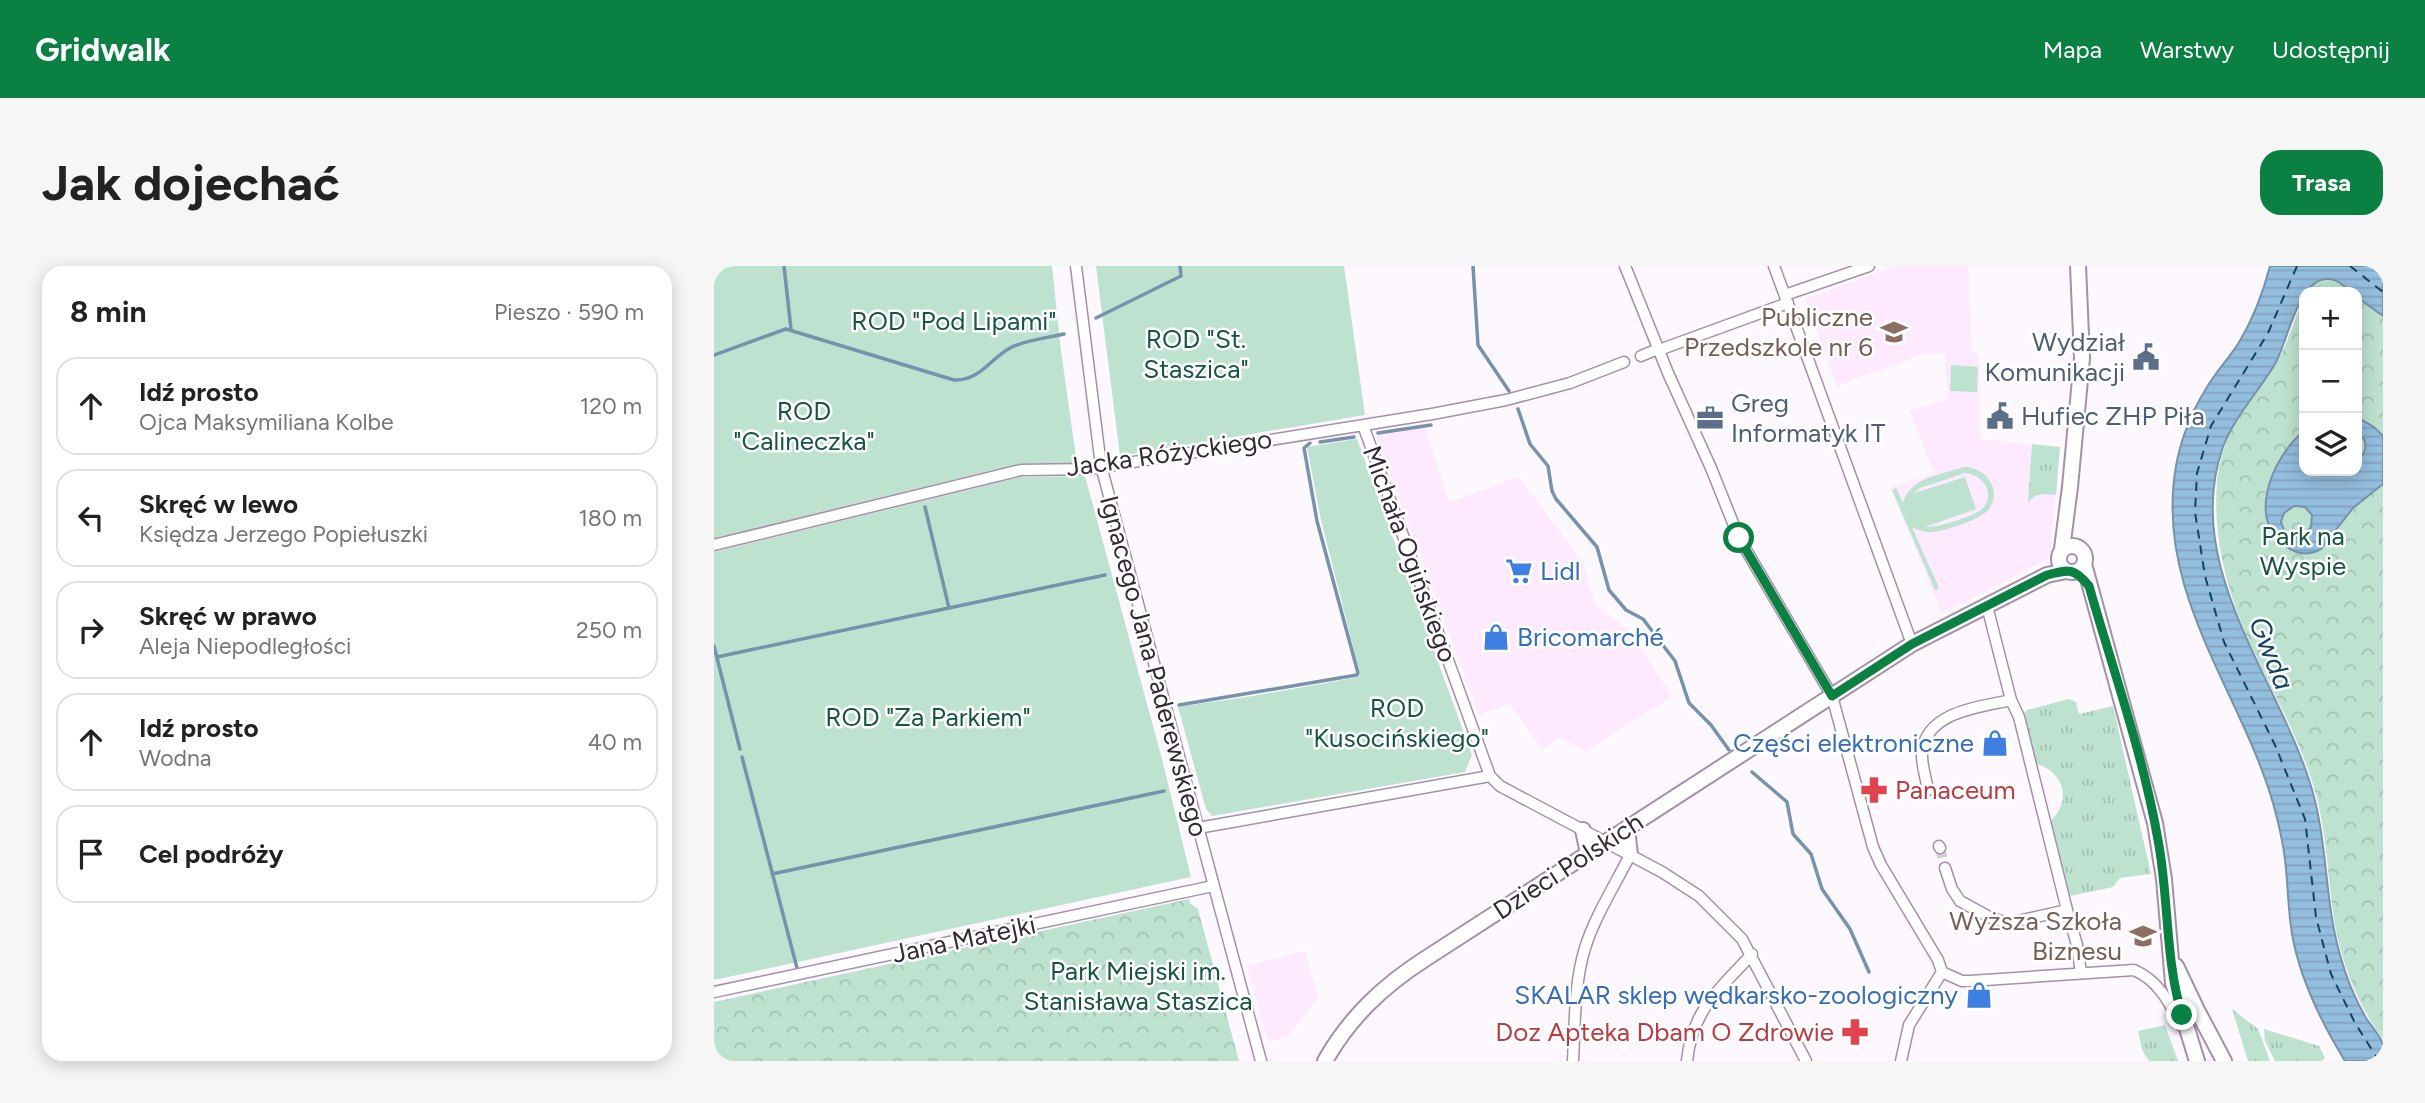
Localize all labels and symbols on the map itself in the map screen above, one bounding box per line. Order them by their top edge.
place label: Publiczne Przedszkole nr 6 [1684,301,1873,363]
park label: ROD "Pod Lipami" [851,305,1057,337]
school or university icon: Publiczne Przedszkole nr 6 [1879,317,1909,347]
park label: ROD "St. Staszica" [1143,323,1249,385]
place label: Wydział Komunikacji [1984,326,2125,388]
public building icon: Wydział Komunikacji [2131,342,2161,372]
place label: Greg Informatyk IT [1731,387,1886,449]
park label: ROD "Calineczka" [733,395,875,457]
place label: Hufiec ZHP Piła [2021,400,2205,432]
public building icon: Hufiec ZHP Piła [1985,401,2015,431]
office icon: Greg Informatyk IT [1695,403,1725,433]
street label: Jacka Różyckiego [1064,423,1274,483]
street label: Michała Ogińskiego [1356,441,1464,667]
street label: Ignacego Jana Paderewskiego [1093,492,1215,840]
park label: Park na Wyspie [2260,520,2346,582]
route start [1723,522,1754,553]
place label: Lidl [1540,555,1581,587]
supermarket icon: Lidl [1504,556,1534,586]
water label: Gwda [2242,611,2302,695]
place label: Bricomarché [1517,621,1664,653]
shop icon: Bricomarché [1481,622,1511,652]
park label: ROD "Kusocińskiego" [1305,692,1489,754]
park label: ROD "Za Parkiem" [825,701,1031,733]
place label: Części elektroniczne [1733,727,1974,759]
shop icon: Części elektroniczne [1980,728,2010,758]
place label: Panaceum [1895,774,2016,806]
pharmacy icon: Panaceum [1859,775,1889,805]
street label: Dzieci Polskich [1487,806,1649,926]
place label: Wyższa Szkoła Biznesu [1949,905,2122,967]
street label: Jana Matejki [889,908,1039,970]
school or university icon: Wyższa Szkoła Biznesu [2128,921,2158,951]
park label: Park Miejski im. Stanisława Staszica [1023,955,1253,1017]
place label: SKALAR sklep wędkarsko-zoologiczny [1514,979,1958,1011]
shop icon: SKALAR sklep wędkarsko-zoologiczny [1964,980,1994,1010]
route end [2166,999,2197,1030]
place label: Doz Apteka Dbam O Zdrowie [1495,1016,1834,1048]
pharmacy icon: Doz Apteka Dbam O Zdrowie [1840,1017,1870,1047]

